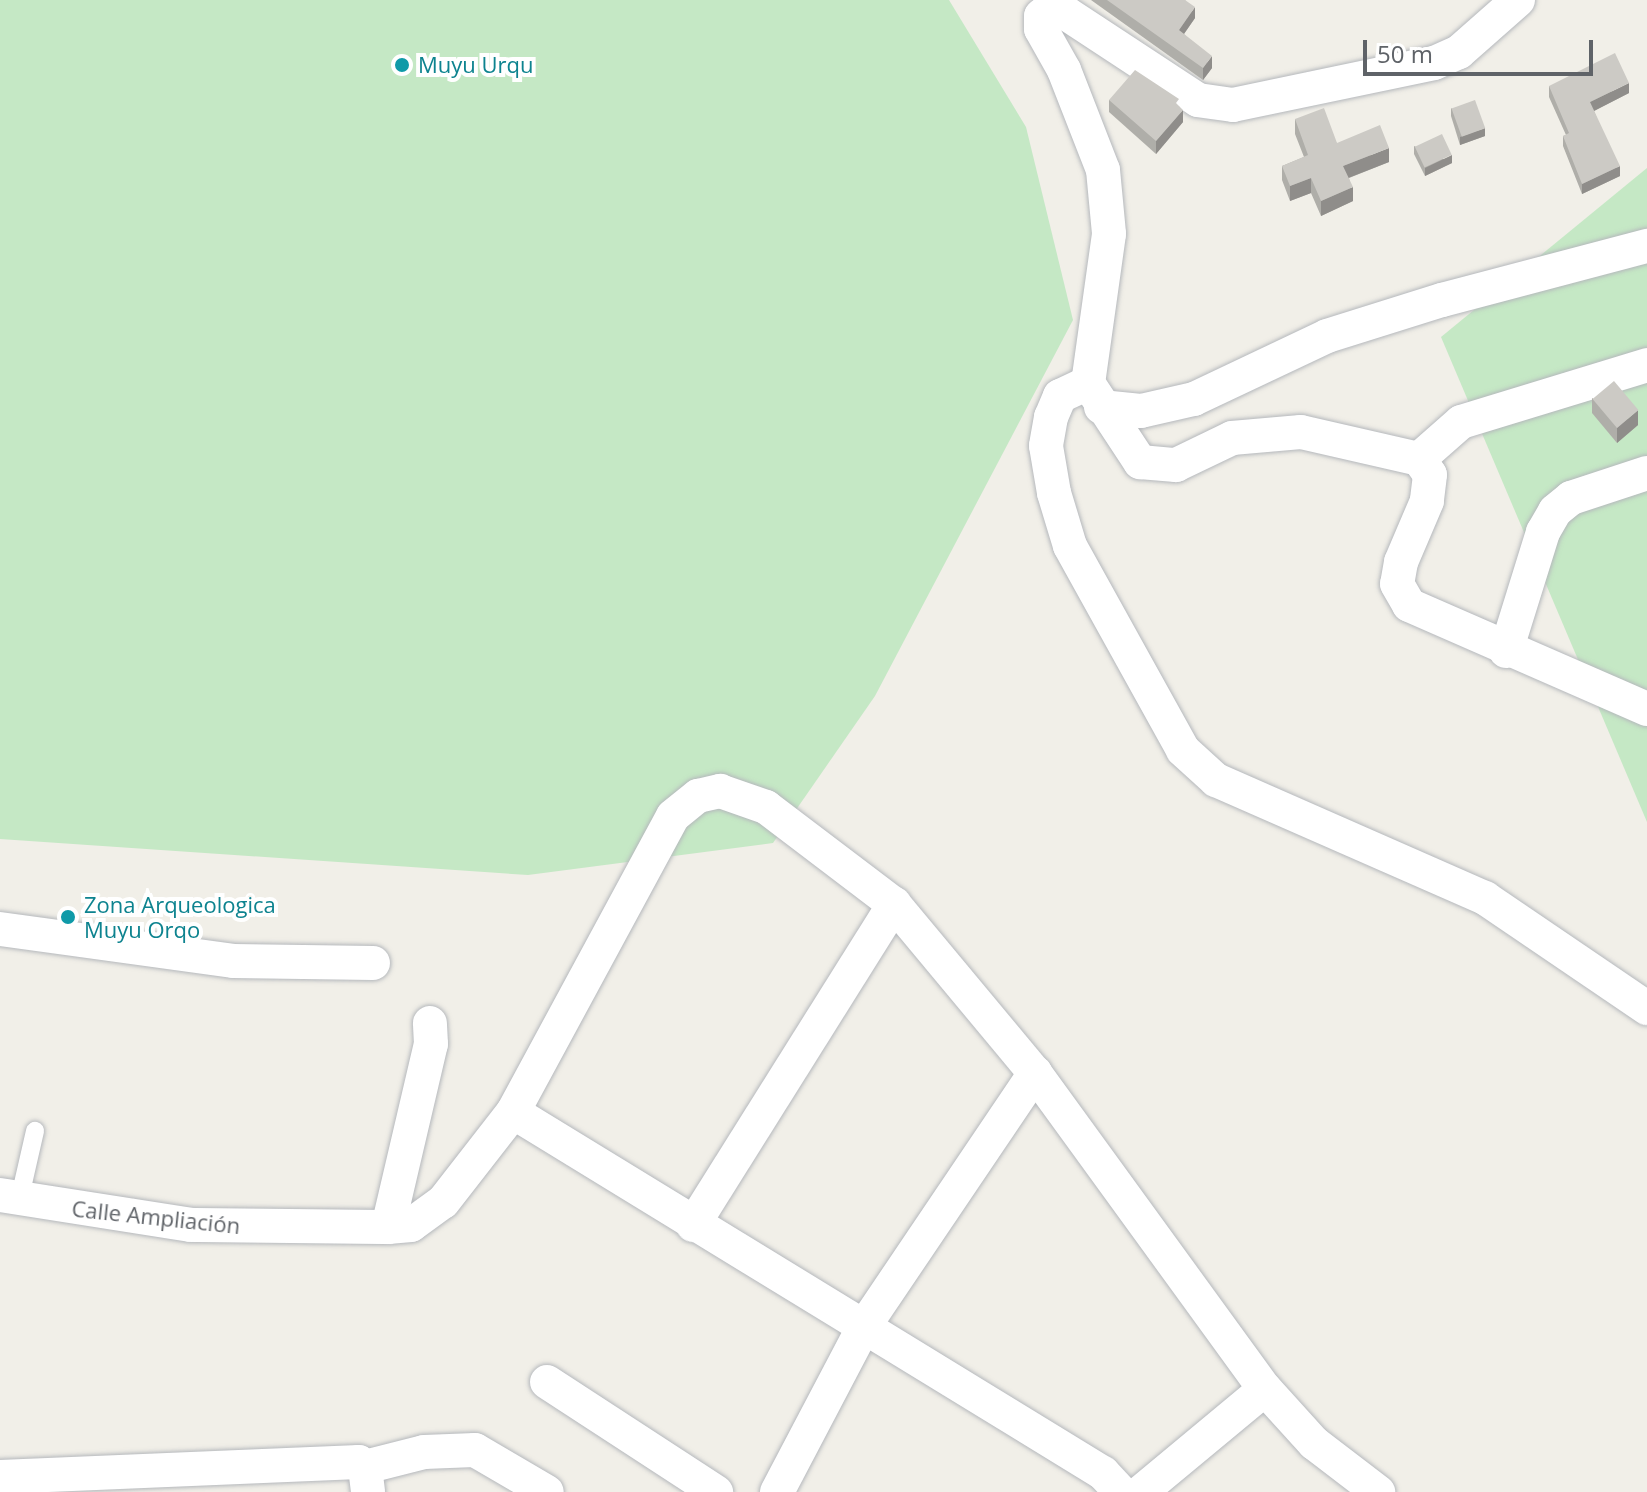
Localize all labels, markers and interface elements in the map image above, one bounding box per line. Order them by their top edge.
scale bar [1367,24,1597,74]
text: 50 m [1377,37,1433,70]
place label: Muyu Urqu [418,52,533,78]
marker: Muyu Urqu [393,56,411,74]
place label: Zona Arqueologica Muyu Orqo [84,891,276,942]
marker: Zona Arqueologica Muyu Orqo [59,908,77,926]
street label: Calle Ampliación [71,1195,241,1239]

